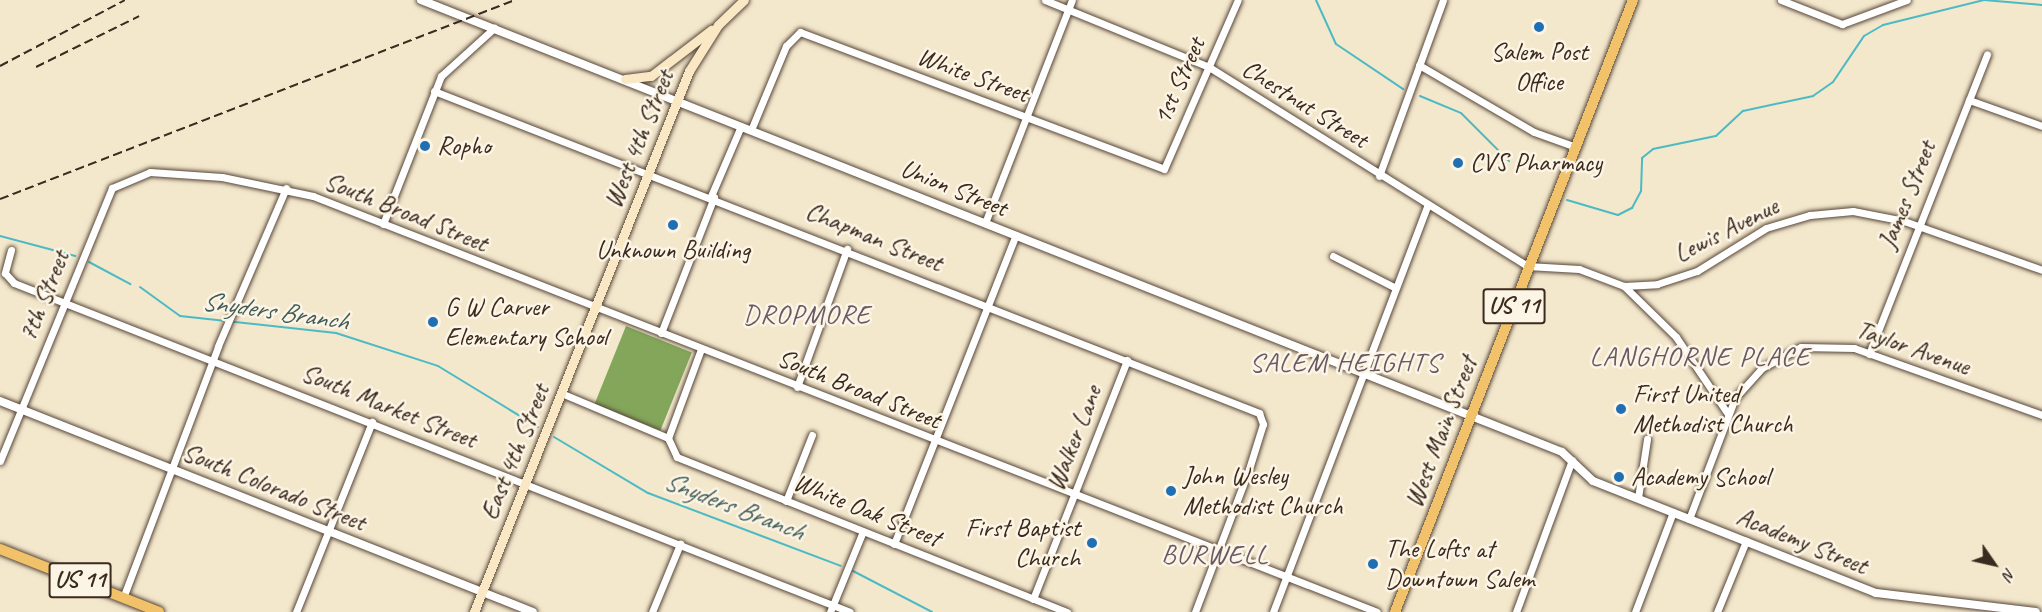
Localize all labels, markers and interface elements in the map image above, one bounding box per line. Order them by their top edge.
marker: Salem Post Office [1532,20,1546,34]
street label: 1st Street [1146,33,1212,129]
place label: Salem Post Office [1491,36,1587,98]
street label: White Street [913,40,1033,110]
street label: Chestnut Street [1236,53,1374,155]
street label: West 4th Street [597,65,681,213]
place label: Ropho [437,130,491,162]
street label: James Street [1871,136,1943,254]
marker: Ropho [418,139,432,153]
place label: CVS Pharmacy [1470,147,1602,179]
street label: Union Street [896,152,1012,224]
marker: CVS Pharmacy [1451,156,1465,170]
street label: South Broad Street [320,165,492,259]
street label: Lewis Avenue [1669,191,1783,269]
street label: Chapman Street [801,195,947,279]
marker: Unknown Building [666,218,680,232]
place label: Unknown Building [596,234,750,266]
street label: 7th Street [12,246,76,346]
water label: Snyders Branch [199,285,351,337]
road number: US 11 [1482,285,1546,327]
place label: G W Carver Elementary School [445,291,607,352]
district label: DROPMORE [744,299,870,331]
street label: Taylor Avenue [1852,314,1974,382]
marker: G W Carver Elementary School [426,315,440,329]
district label: LANGHORNE PLACE [1591,341,1809,373]
street label: South Broad Street [773,342,945,436]
district label: SALEM HEIGHTS [1250,347,1440,379]
street label: West Main Street [1398,351,1484,513]
street label: South Market Street [297,357,481,455]
place label: First United Methodist Church [1633,378,1794,440]
street label: East 4th Street [474,379,556,525]
street label: Walker Lane [1040,381,1108,495]
marker: First United Methodist Church [1614,402,1628,416]
street label: South Colorado Street [178,436,370,538]
place label: John Wesley Methodist Church [1183,460,1344,522]
place label: Academy School [1631,461,1769,493]
water label: Snyders Branch [659,464,809,548]
street label: White Oak Street [789,466,945,554]
marker: Academy School [1612,470,1626,484]
marker: John Wesley Methodist Church [1164,484,1178,498]
street label: Academy Street [1732,501,1872,581]
place label: First Baptist Church [964,512,1080,574]
place label: The Lofts at Downtown Salem [1385,533,1536,594]
north arrow [1964,534,2024,594]
marker: First Baptist Church [1085,536,1099,550]
district label: BURWELL [1163,539,1267,571]
marker: The Lofts at Downtown Salem [1366,557,1380,571]
road number: US 11 [48,559,112,601]
text: N [1998,564,2020,584]

